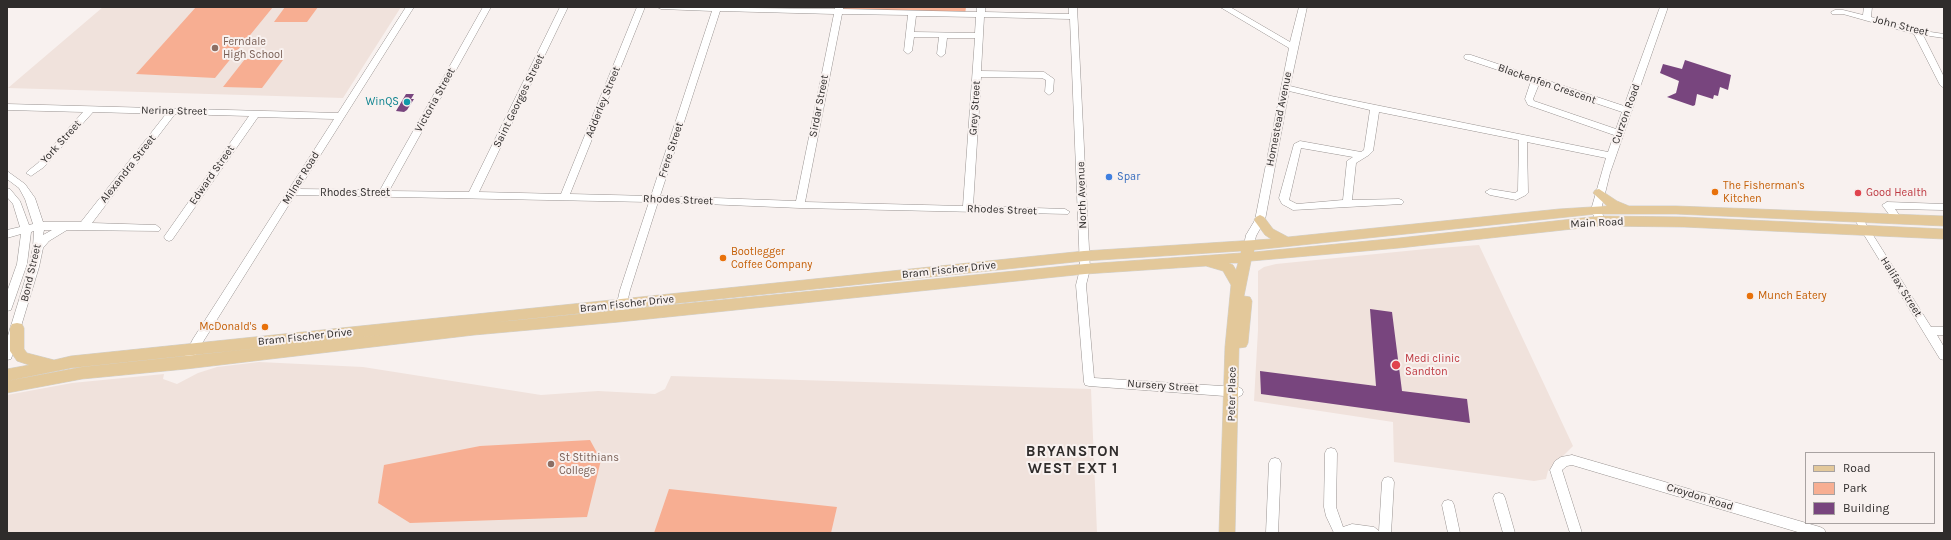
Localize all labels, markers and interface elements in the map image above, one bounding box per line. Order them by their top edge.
street label: John Street [1872,13,1930,39]
place label: Ferndale High School [223,35,283,61]
marker: Ferndale High School [210,43,220,53]
street label: Saint Georges Street [491,52,547,150]
street label: Blackenfen Crescent [1496,61,1598,107]
street label: Adderley Street [583,64,623,140]
street label: Victoria Street [412,66,458,134]
street label: Homestead Avenue [1263,70,1295,168]
street label: Sirdar Street [806,74,832,138]
street label: Grey Street [967,80,983,136]
street label: Curzon Road [1609,82,1643,146]
place label: WinQS [365,95,399,109]
marker: WinQS [402,97,412,107]
street label: Nerina Street [141,104,207,118]
street label: York Street [38,117,84,167]
street label: Frere Street [656,120,686,180]
street label: Alexandra Street [97,132,159,206]
street label: Edward Street [187,143,237,207]
street label: Milner Road [280,149,322,207]
street label: North Avenue [1074,161,1090,229]
place label: Spar [1117,170,1140,184]
marker: Spar [1104,172,1114,182]
place label: The Fisherman's Kitchen [1723,179,1805,205]
street label: Rhodes Street [320,186,390,200]
place label: Good Health [1866,186,1927,200]
marker: The Fisherman's Kitchen [1710,187,1720,197]
marker: Good Health [1853,188,1863,198]
street label: Rhodes Street [643,192,713,208]
street label: Rhodes Street [967,202,1037,218]
street label: Main Road [1570,215,1624,231]
street label: Bond Street [18,243,44,303]
place label: Bootlegger Coffee Company [731,245,812,271]
marker: Bootlegger Coffee Company [718,253,728,263]
street label: Halifax Street [1877,255,1925,319]
street label: Bram Fischer Drive [901,258,997,282]
place label: Munch Eatery [1758,289,1827,303]
marker: Munch Eatery [1745,291,1755,301]
street label: Bram Fischer Drive [579,292,675,316]
place label: McDonald's [199,320,257,334]
marker: McDonald's [260,322,270,332]
street label: Bram Fischer Drive [257,325,353,349]
place label: Medi clinic Sandton [1405,352,1460,378]
marker: Medi clinic Sandton [1390,359,1402,371]
street label: Peter Place [1225,367,1239,421]
street label: Nursery Street [1127,377,1199,395]
district label: BRYANSTON WEST EXT 1 [1026,443,1120,478]
place label: St Stithians College [559,451,619,477]
legend [1805,452,1935,524]
marker: St Stithians College [546,459,556,469]
text: Road [1843,461,1871,475]
street label: Croydon Road [1665,481,1735,513]
text: Park [1843,481,1867,495]
text: Building [1843,501,1889,515]

